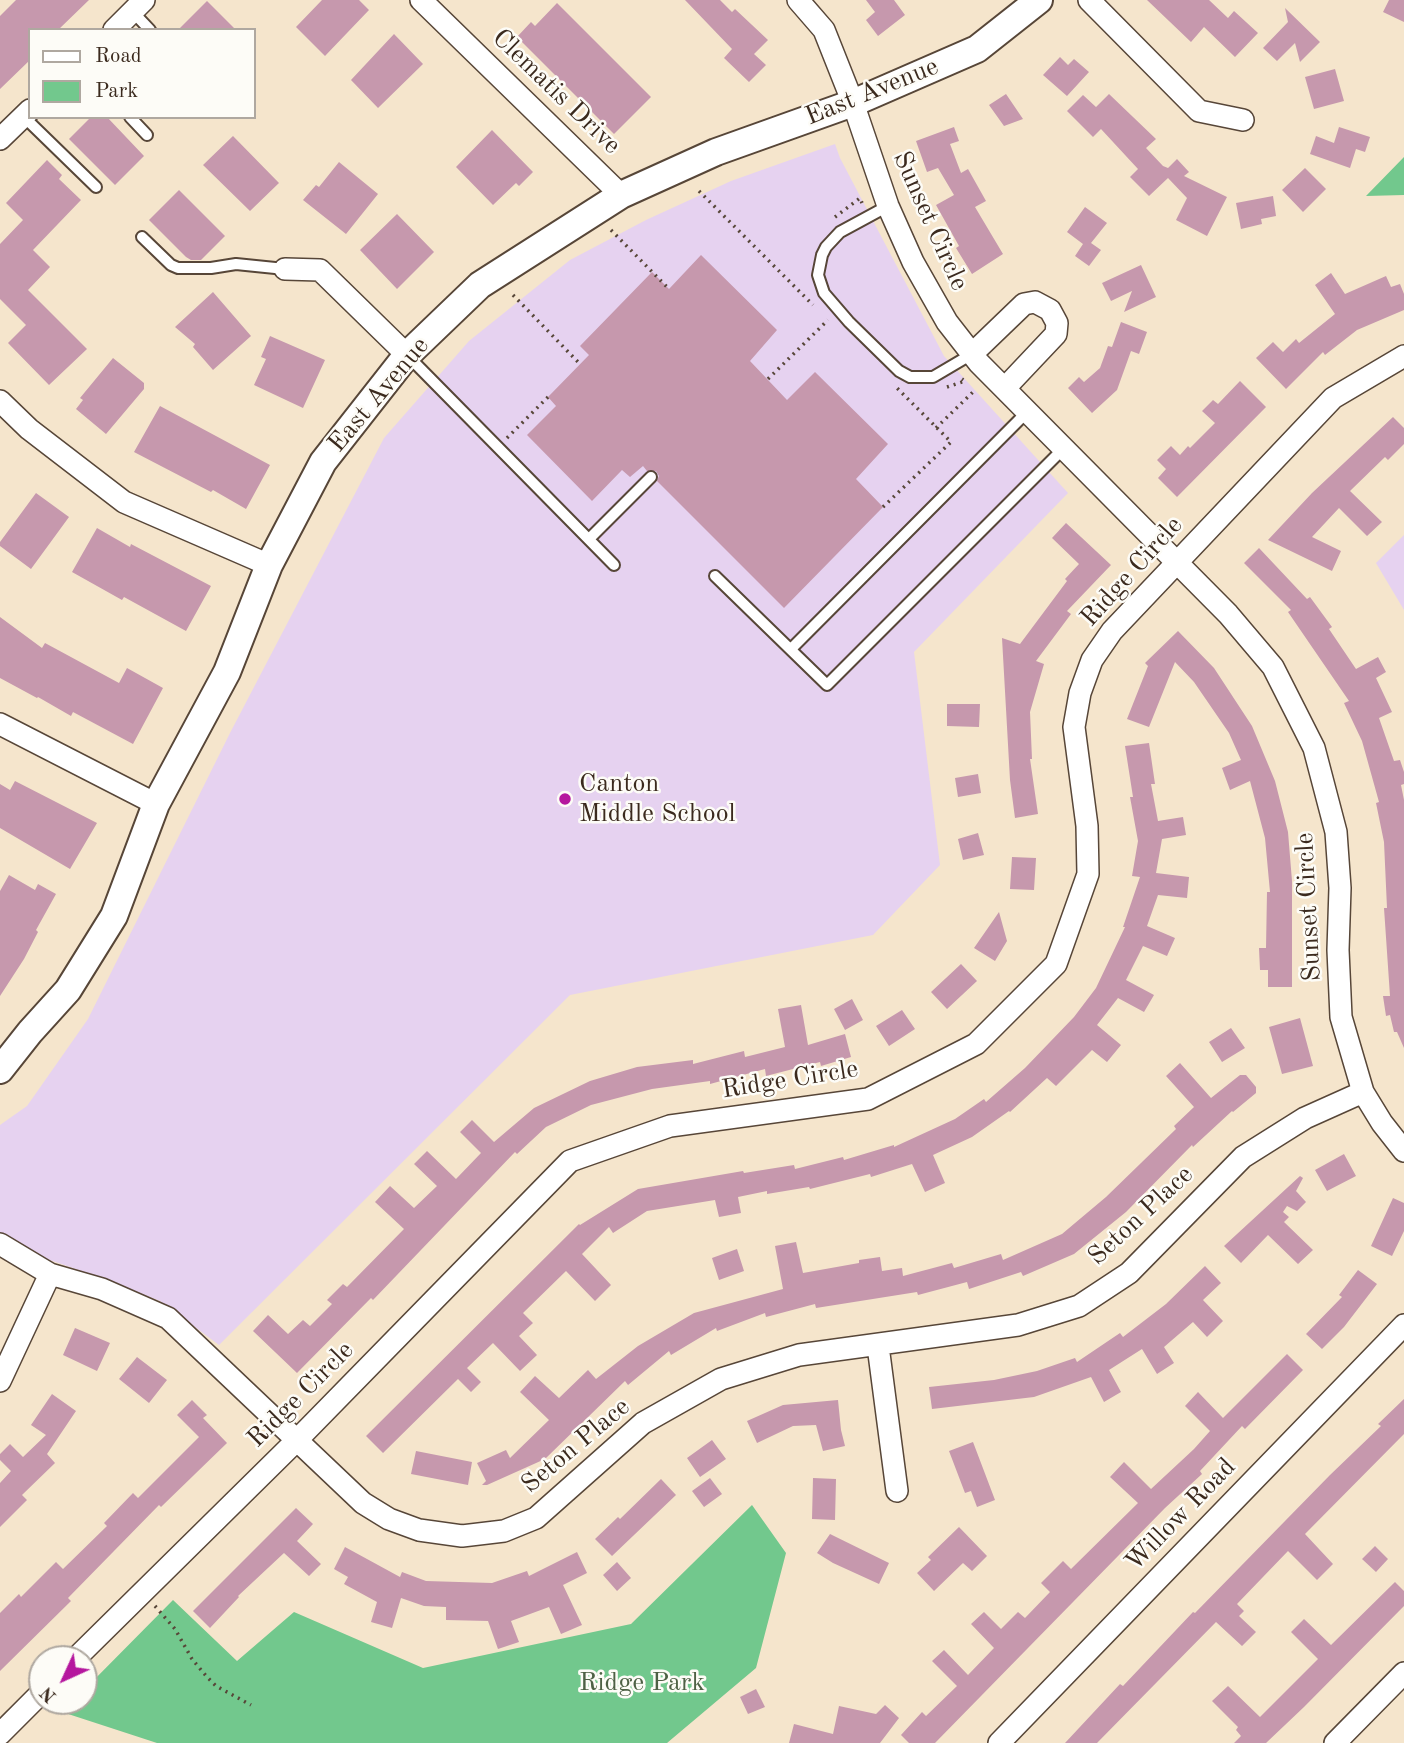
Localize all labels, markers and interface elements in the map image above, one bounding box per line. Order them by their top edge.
street label: Clematis Drive [485,23,627,161]
legend [28,28,256,119]
text: Road [95,46,142,67]
street label: East Avenue [801,51,943,133]
text: Park [95,81,138,102]
street label: Sunset Circle [885,147,975,295]
street label: East Avenue [322,331,436,459]
street label: Ridge Circle [1074,510,1190,634]
place label: Canton Middle School [579,768,736,830]
marker: Canton Middle School [557,791,573,807]
street label: Sunset Circle [1290,832,1328,982]
street label: Ridge Circle [719,1054,861,1106]
street label: Seton Place [1082,1159,1200,1273]
street label: Ridge Circle [241,1335,361,1455]
street label: Seton Place [515,1392,637,1500]
street label: Willow Road [1119,1452,1243,1578]
north arrow [28,1645,98,1715]
park label: Ridge Park [579,1667,705,1699]
text: N [37,1682,61,1706]

